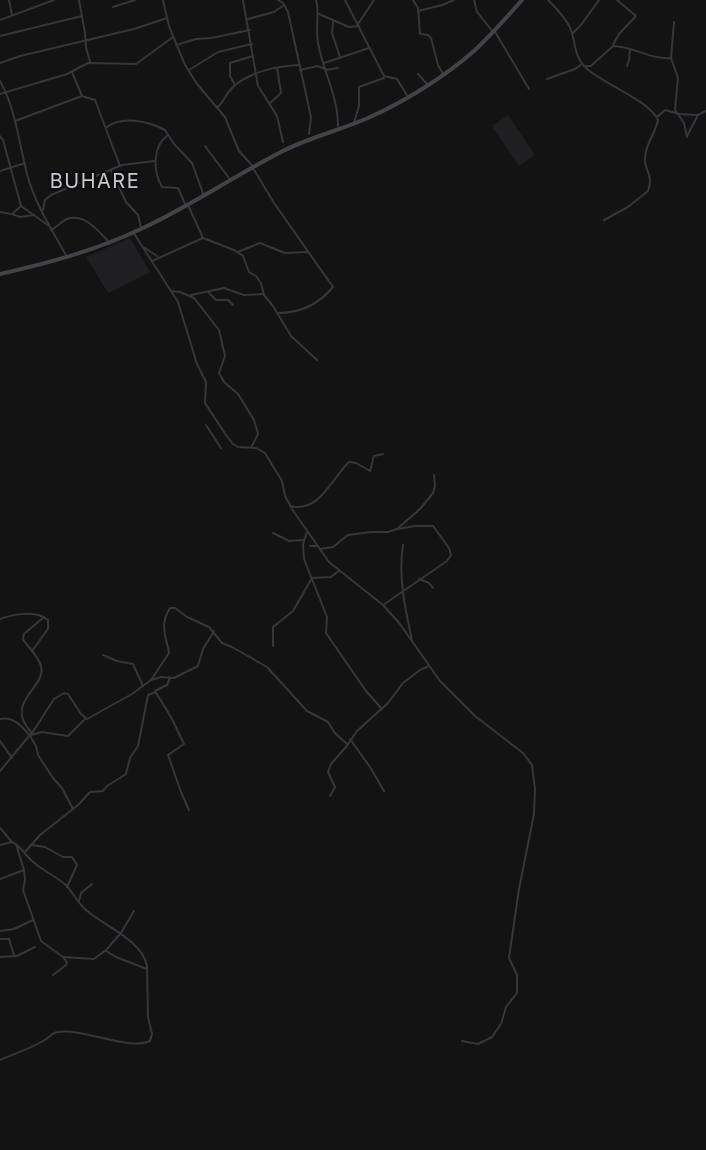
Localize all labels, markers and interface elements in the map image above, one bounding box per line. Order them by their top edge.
district label: BUHARE [50,169,140,193]

